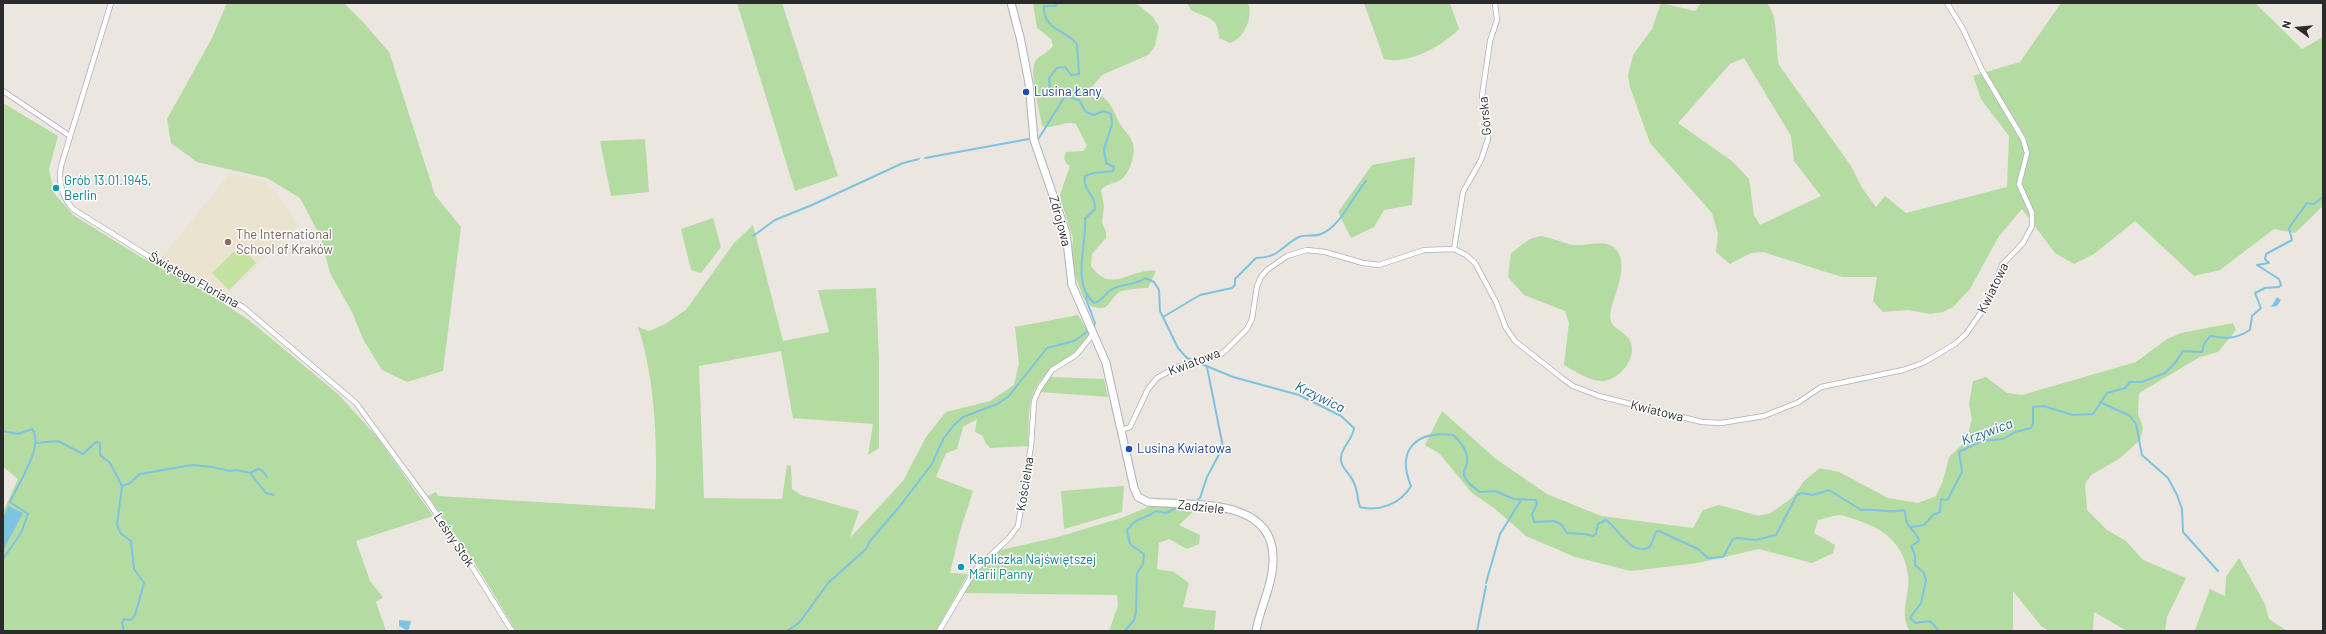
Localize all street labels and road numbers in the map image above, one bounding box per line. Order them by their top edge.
street label: Górska [1475,96,1495,136]
street label: Zdrojowa [1046,194,1074,248]
street label: Świętego Floriana [146,249,242,311]
street label: Kwiatowa [1974,260,2012,316]
street label: Kwiatowa [1166,345,1222,379]
street label: Kwiatowa [1629,397,1685,425]
street label: Kościelna [1013,456,1037,512]
street label: Zadziele [1177,497,1225,517]
street label: Leśny Stok [430,510,478,570]

